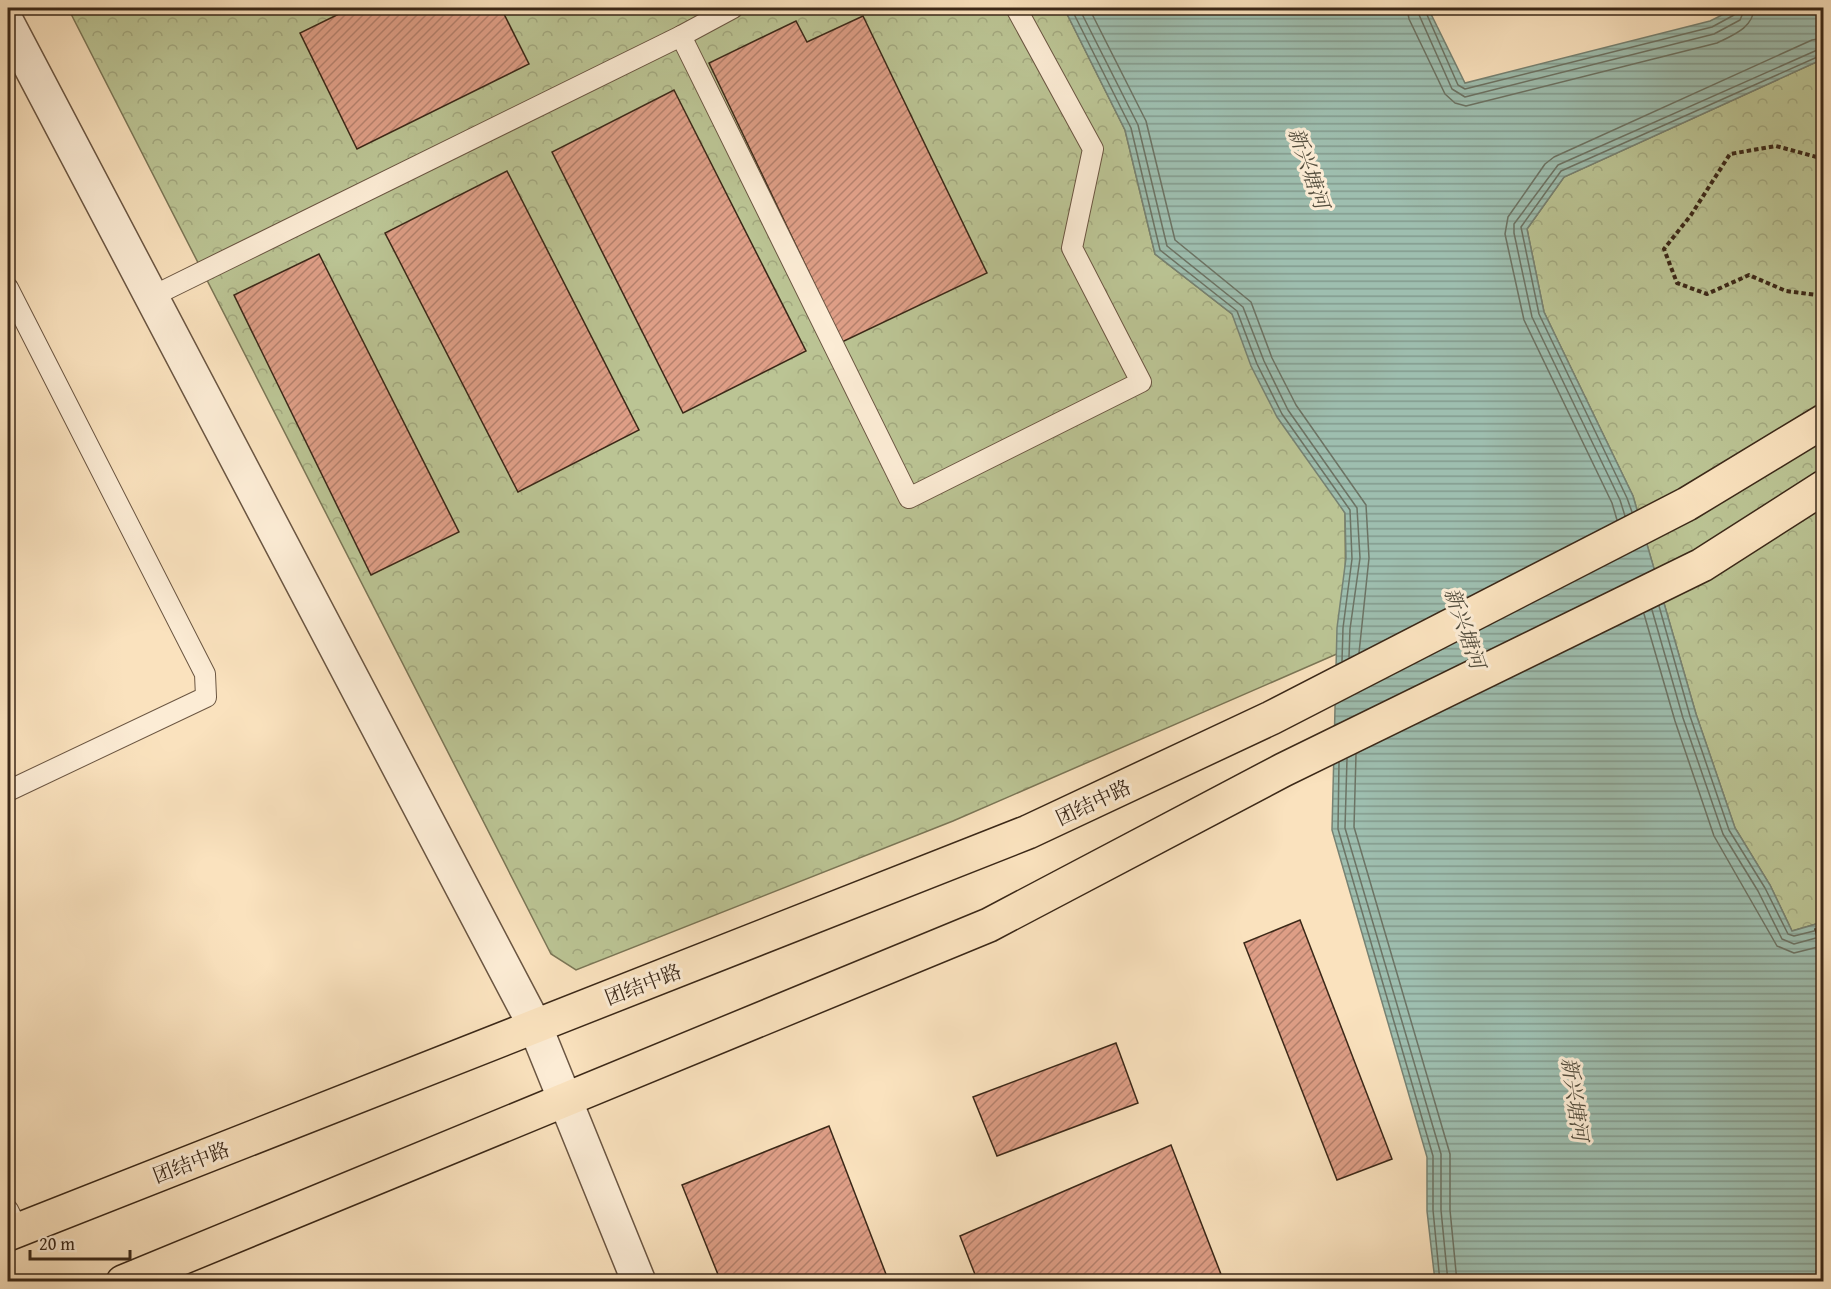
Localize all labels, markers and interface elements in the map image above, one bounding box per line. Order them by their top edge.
water label: 新兴塘河 [1281,123,1339,217]
water label: 新兴塘河 [1437,583,1495,677]
street label: 团结中路 [1051,772,1135,832]
street label: 团结中路 [600,956,686,1012]
water label: 新兴塘河 [1554,1055,1597,1147]
street label: 团结中路 [148,1134,234,1190]
scale bar [30,1223,130,1261]
text: 20 m [39,1230,75,1257]

